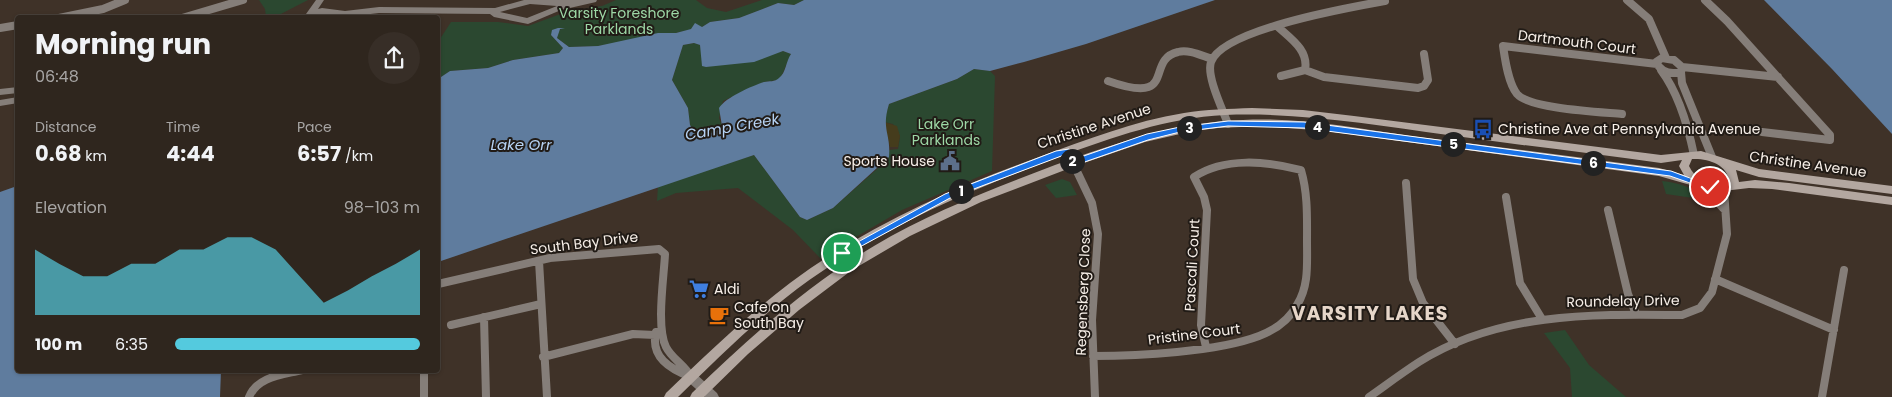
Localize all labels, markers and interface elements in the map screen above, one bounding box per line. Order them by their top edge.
park label: Varsity Foreshore Parklands [559,3,680,39]
text: Morning run [35,25,211,64]
street label: Dartmouth Court [1517,25,1637,59]
button: share [368,32,420,84]
text: 06:48 [35,65,79,88]
street label: Christine Avenue [1035,98,1154,154]
water label: Camp Creek [683,108,782,145]
park label: Lake Orr Parklands [912,114,980,150]
pin: 4 [1304,114,1330,140]
pin: 3 [1176,116,1202,140]
text: Distance [35,117,96,137]
text: Time [166,117,200,137]
text: Pace [297,117,332,137]
text: 4 [1313,117,1322,137]
text: 3 [1185,118,1194,138]
bus stop icon: Christine Ave at Pennsylvania Avenue [1472,118,1494,140]
place label: Christine Ave at Pennsylvania Avenue [1498,119,1761,139]
pin: 5 [1440,132,1466,156]
water label: Lake Orr [490,134,552,155]
text: 5 [1449,134,1458,154]
text: 0.68 [35,139,82,168]
text: 4:44 [166,139,215,168]
text: 6:57 [297,139,341,168]
text: km [82,146,107,166]
text: /km [341,146,373,166]
street label: Christine Avenue [1748,146,1868,182]
pin: 2 [1060,148,1084,174]
public building icon: Sports House [939,150,961,172]
pin: 6 [1580,150,1606,176]
place label: Sports House [843,151,935,171]
text: 2 [1069,151,1077,171]
text: 6 [1589,153,1598,173]
pin [1689,166,1731,208]
icon: check [1696,173,1724,201]
pin: 1 [948,178,974,204]
text: 1 [959,181,964,201]
text: Elevation [35,196,107,219]
text: 98–103 m [344,196,420,219]
street label: Pascali Court [1180,218,1204,312]
street label: South Bay Drive [529,226,639,260]
street label: Regensberg Close [1071,228,1095,356]
pin [821,232,863,274]
icon: arrive [828,239,856,267]
supermarket icon: Aldi [688,278,710,300]
place label: Aldi [714,279,740,299]
street label: Roundelay Drive [1566,290,1680,312]
place label: Cafe on South Bay [734,297,804,333]
district label: VARSITY LAKES [1292,300,1448,327]
cafe icon: Cafe on South Bay [708,304,730,326]
street label: Pristine Court [1147,318,1241,350]
text: 100 m [35,333,82,356]
text: 6:35 [115,333,148,356]

